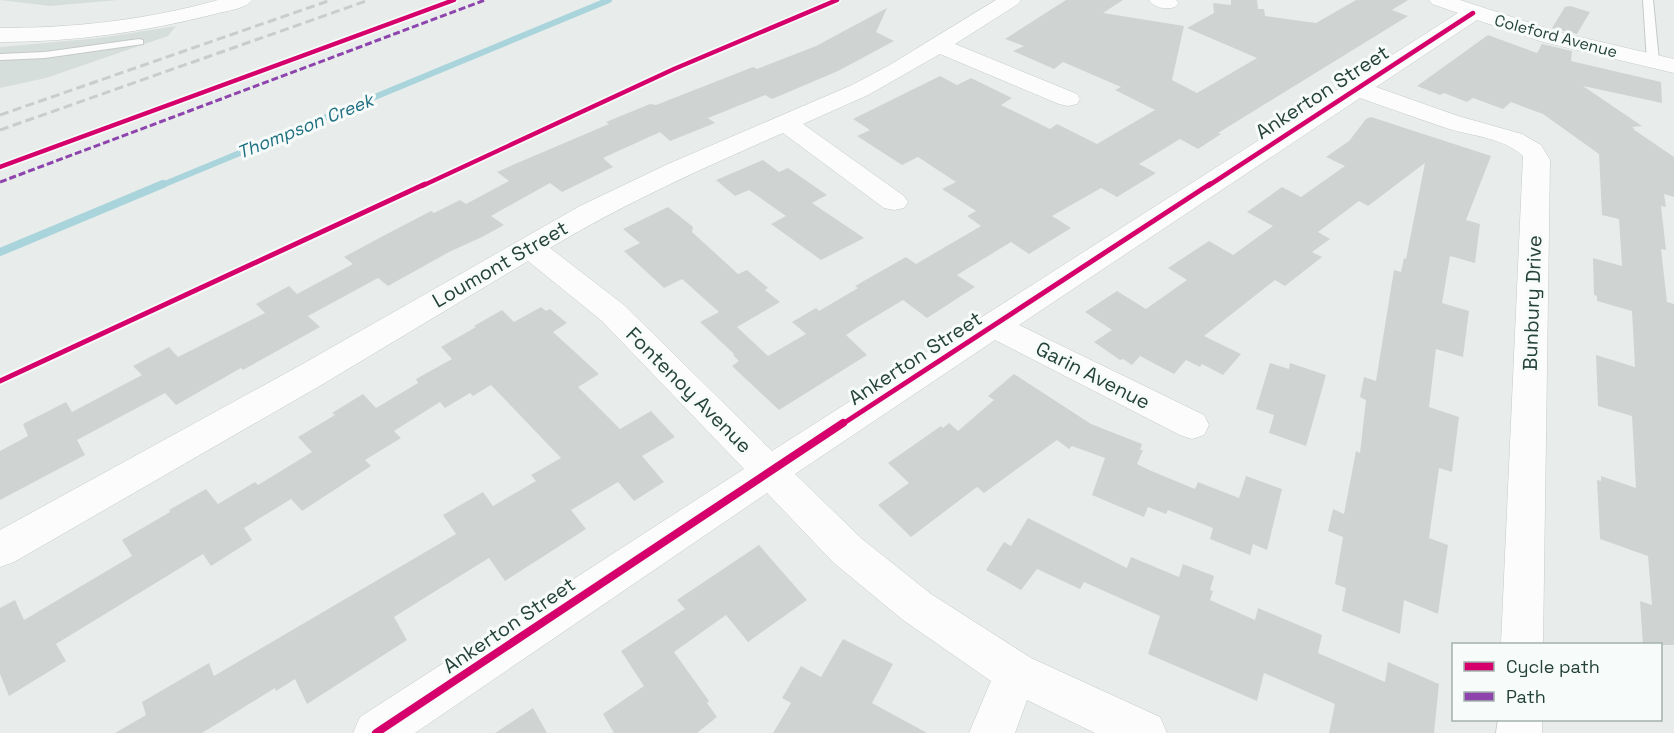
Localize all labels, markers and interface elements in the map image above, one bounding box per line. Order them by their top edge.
street label: Coleford Avenue [1492,10,1620,62]
street label: Ankerton Street [1250,39,1394,145]
water label: Thompson Creek [233,87,379,164]
street label: Loumont Street [427,215,573,313]
street label: Bunbury Drive [1517,235,1547,371]
street label: Ankerton Street [843,305,987,411]
street label: Fontenoy Avenue [620,321,758,459]
street label: Garin Avenue [1031,335,1155,415]
street label: Ankerton Street [438,571,580,679]
legend [1452,643,1662,721]
text: Cycle path [1506,655,1600,678]
text: Path [1506,685,1546,708]

